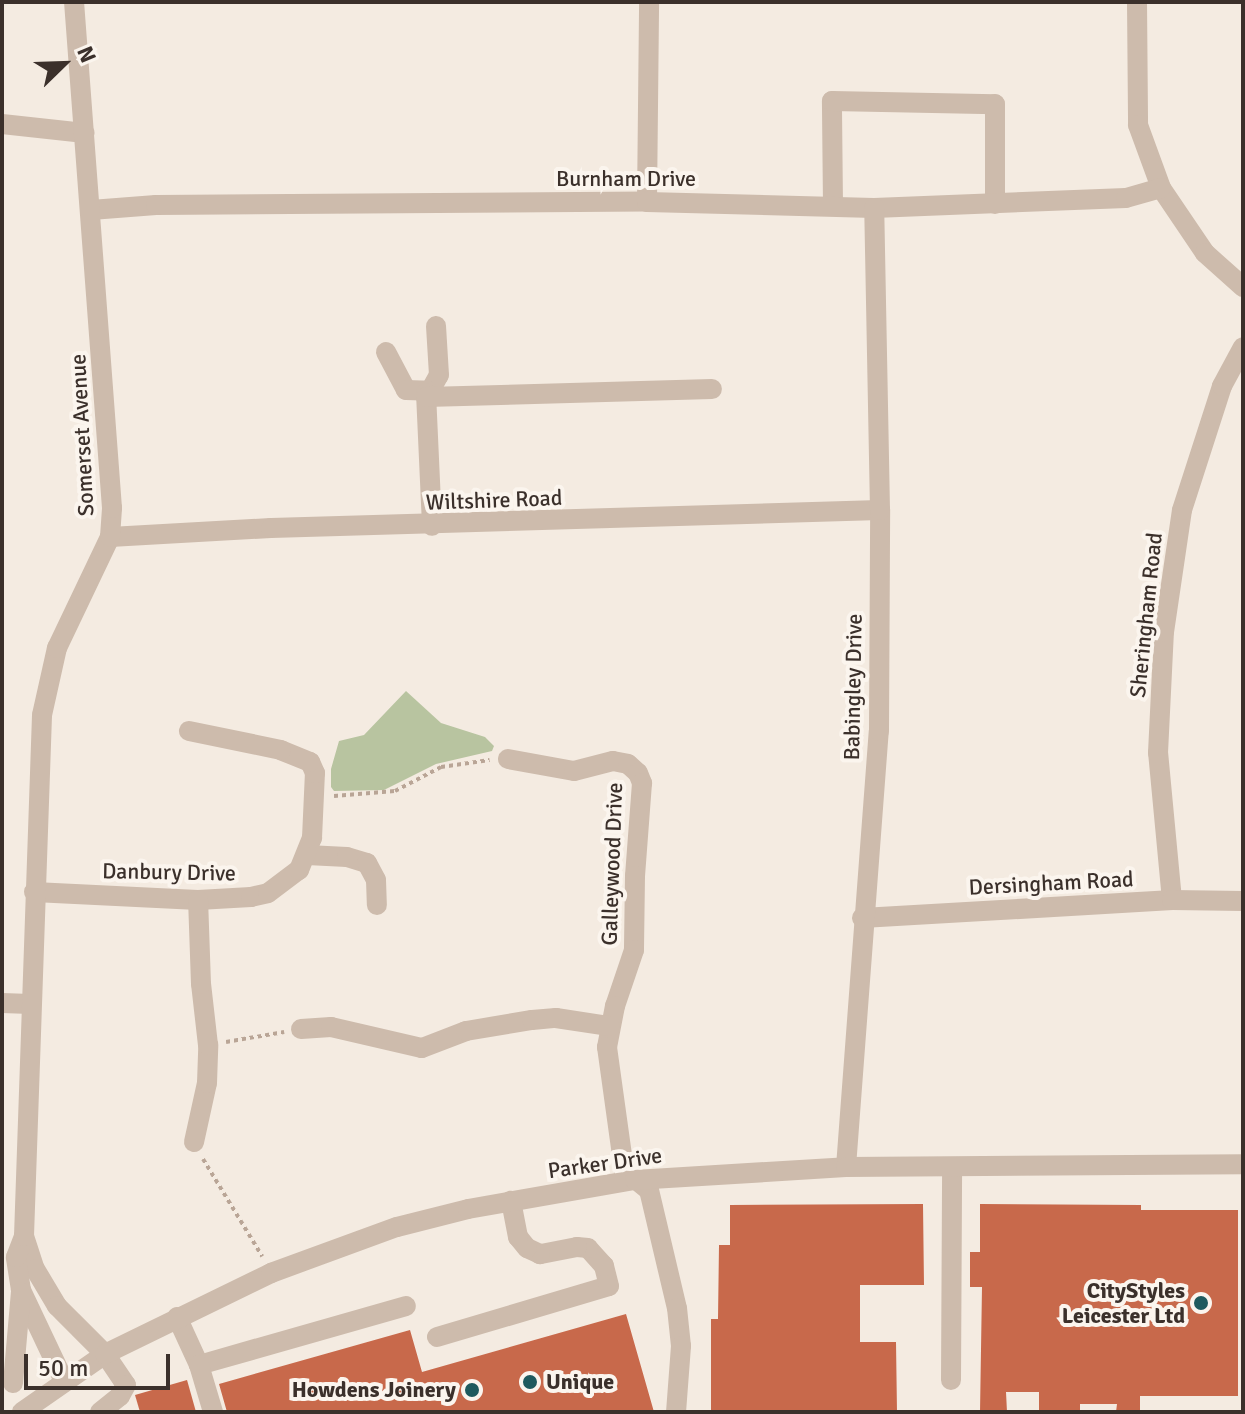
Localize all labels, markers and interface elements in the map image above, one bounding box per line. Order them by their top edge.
north arrow [24,24,104,104]
text: N [71,42,102,67]
street label: Burnham Drive [556,166,696,192]
street label: Somerset Avenue [65,353,99,517]
street label: Wiltshire Road [425,484,563,516]
street label: Sheringham Road [1124,531,1168,699]
street label: Babingley Drive [839,613,867,761]
street label: Galleywood Drive [596,782,628,946]
street label: Danbury Drive [102,858,236,886]
street label: Dersingham Road [968,865,1134,901]
street label: Parker Drive [546,1142,664,1184]
place label: CityStyles Leicester Ltd [1062,1277,1185,1328]
marker: CityStyles Leicester Ltd [1192,1294,1210,1312]
scale bar [28,1338,174,1388]
text: 50 m [38,1353,88,1383]
place label: Unique [546,1369,614,1395]
marker: Unique [521,1373,539,1391]
place label: Howdens Joinery [292,1377,456,1403]
marker: Howdens Joinery [463,1381,481,1399]

